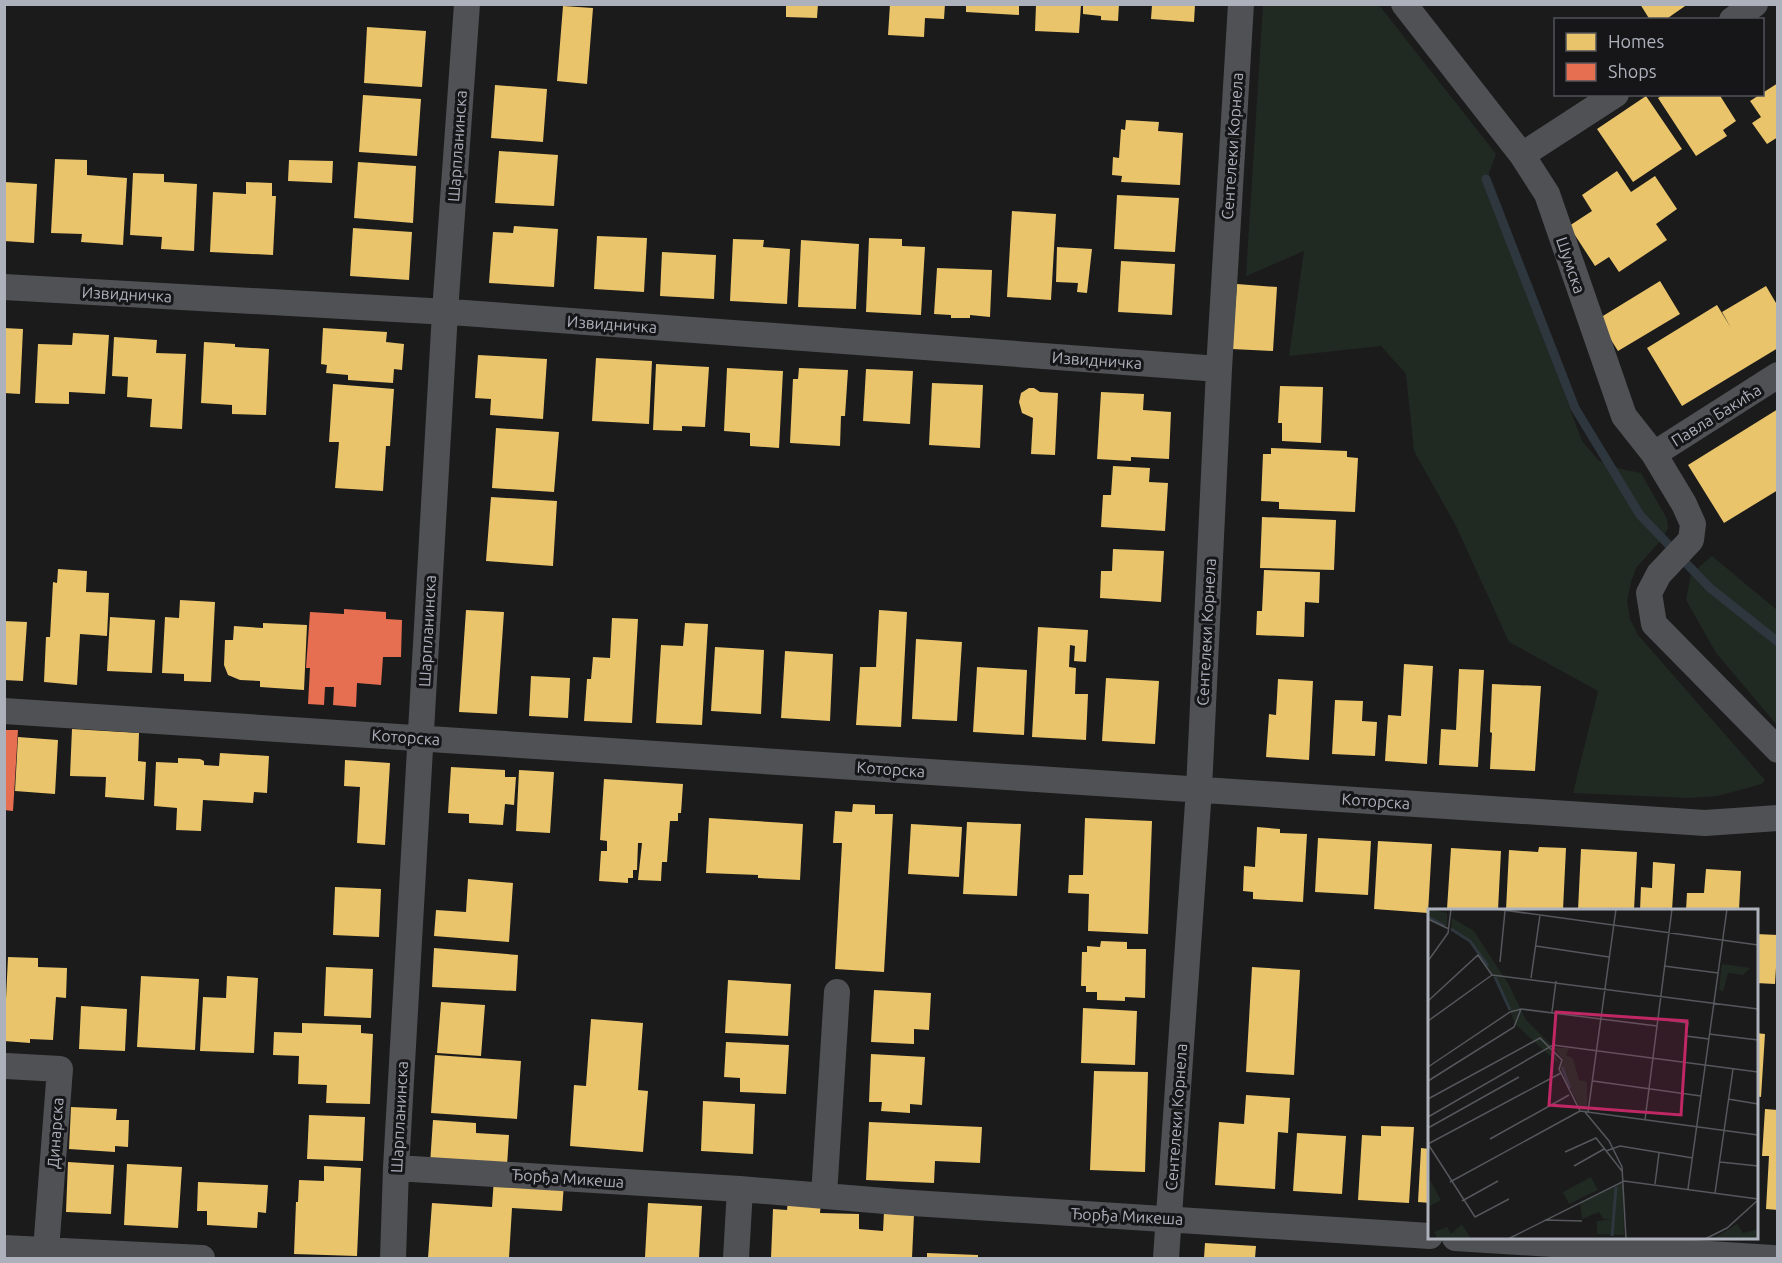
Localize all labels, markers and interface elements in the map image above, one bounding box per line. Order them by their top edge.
legend [1554,18,1764,96]
text: Homes [1608,31,1665,51]
text: Shops [1608,61,1657,81]
street label: Сентелеки Корнела [1218,72,1246,220]
street label: Шарпланинска [444,90,470,202]
street label: Шумска [1553,234,1589,296]
street label: Извидничка [81,283,173,305]
street label: Извидничка [566,312,658,336]
street label: Извидничка [1051,348,1143,372]
street label: Павла Бакића [1668,380,1764,450]
street label: Сентелеки Корнела [1193,558,1219,706]
street label: Шарпланинска [415,575,439,687]
street label: Которска [371,726,441,748]
street label: Которска [856,758,926,780]
street label: Которска [1341,790,1411,812]
inset map [1428,909,1758,1239]
street label: Сентелеки Корнела [1162,1043,1190,1191]
street label: Шарпланинска [387,1061,411,1173]
street label: Динарска [44,1097,66,1169]
street label: Ђорђа Микеша [511,1165,625,1191]
street label: Ђорђа Микеша [1070,1204,1184,1228]

